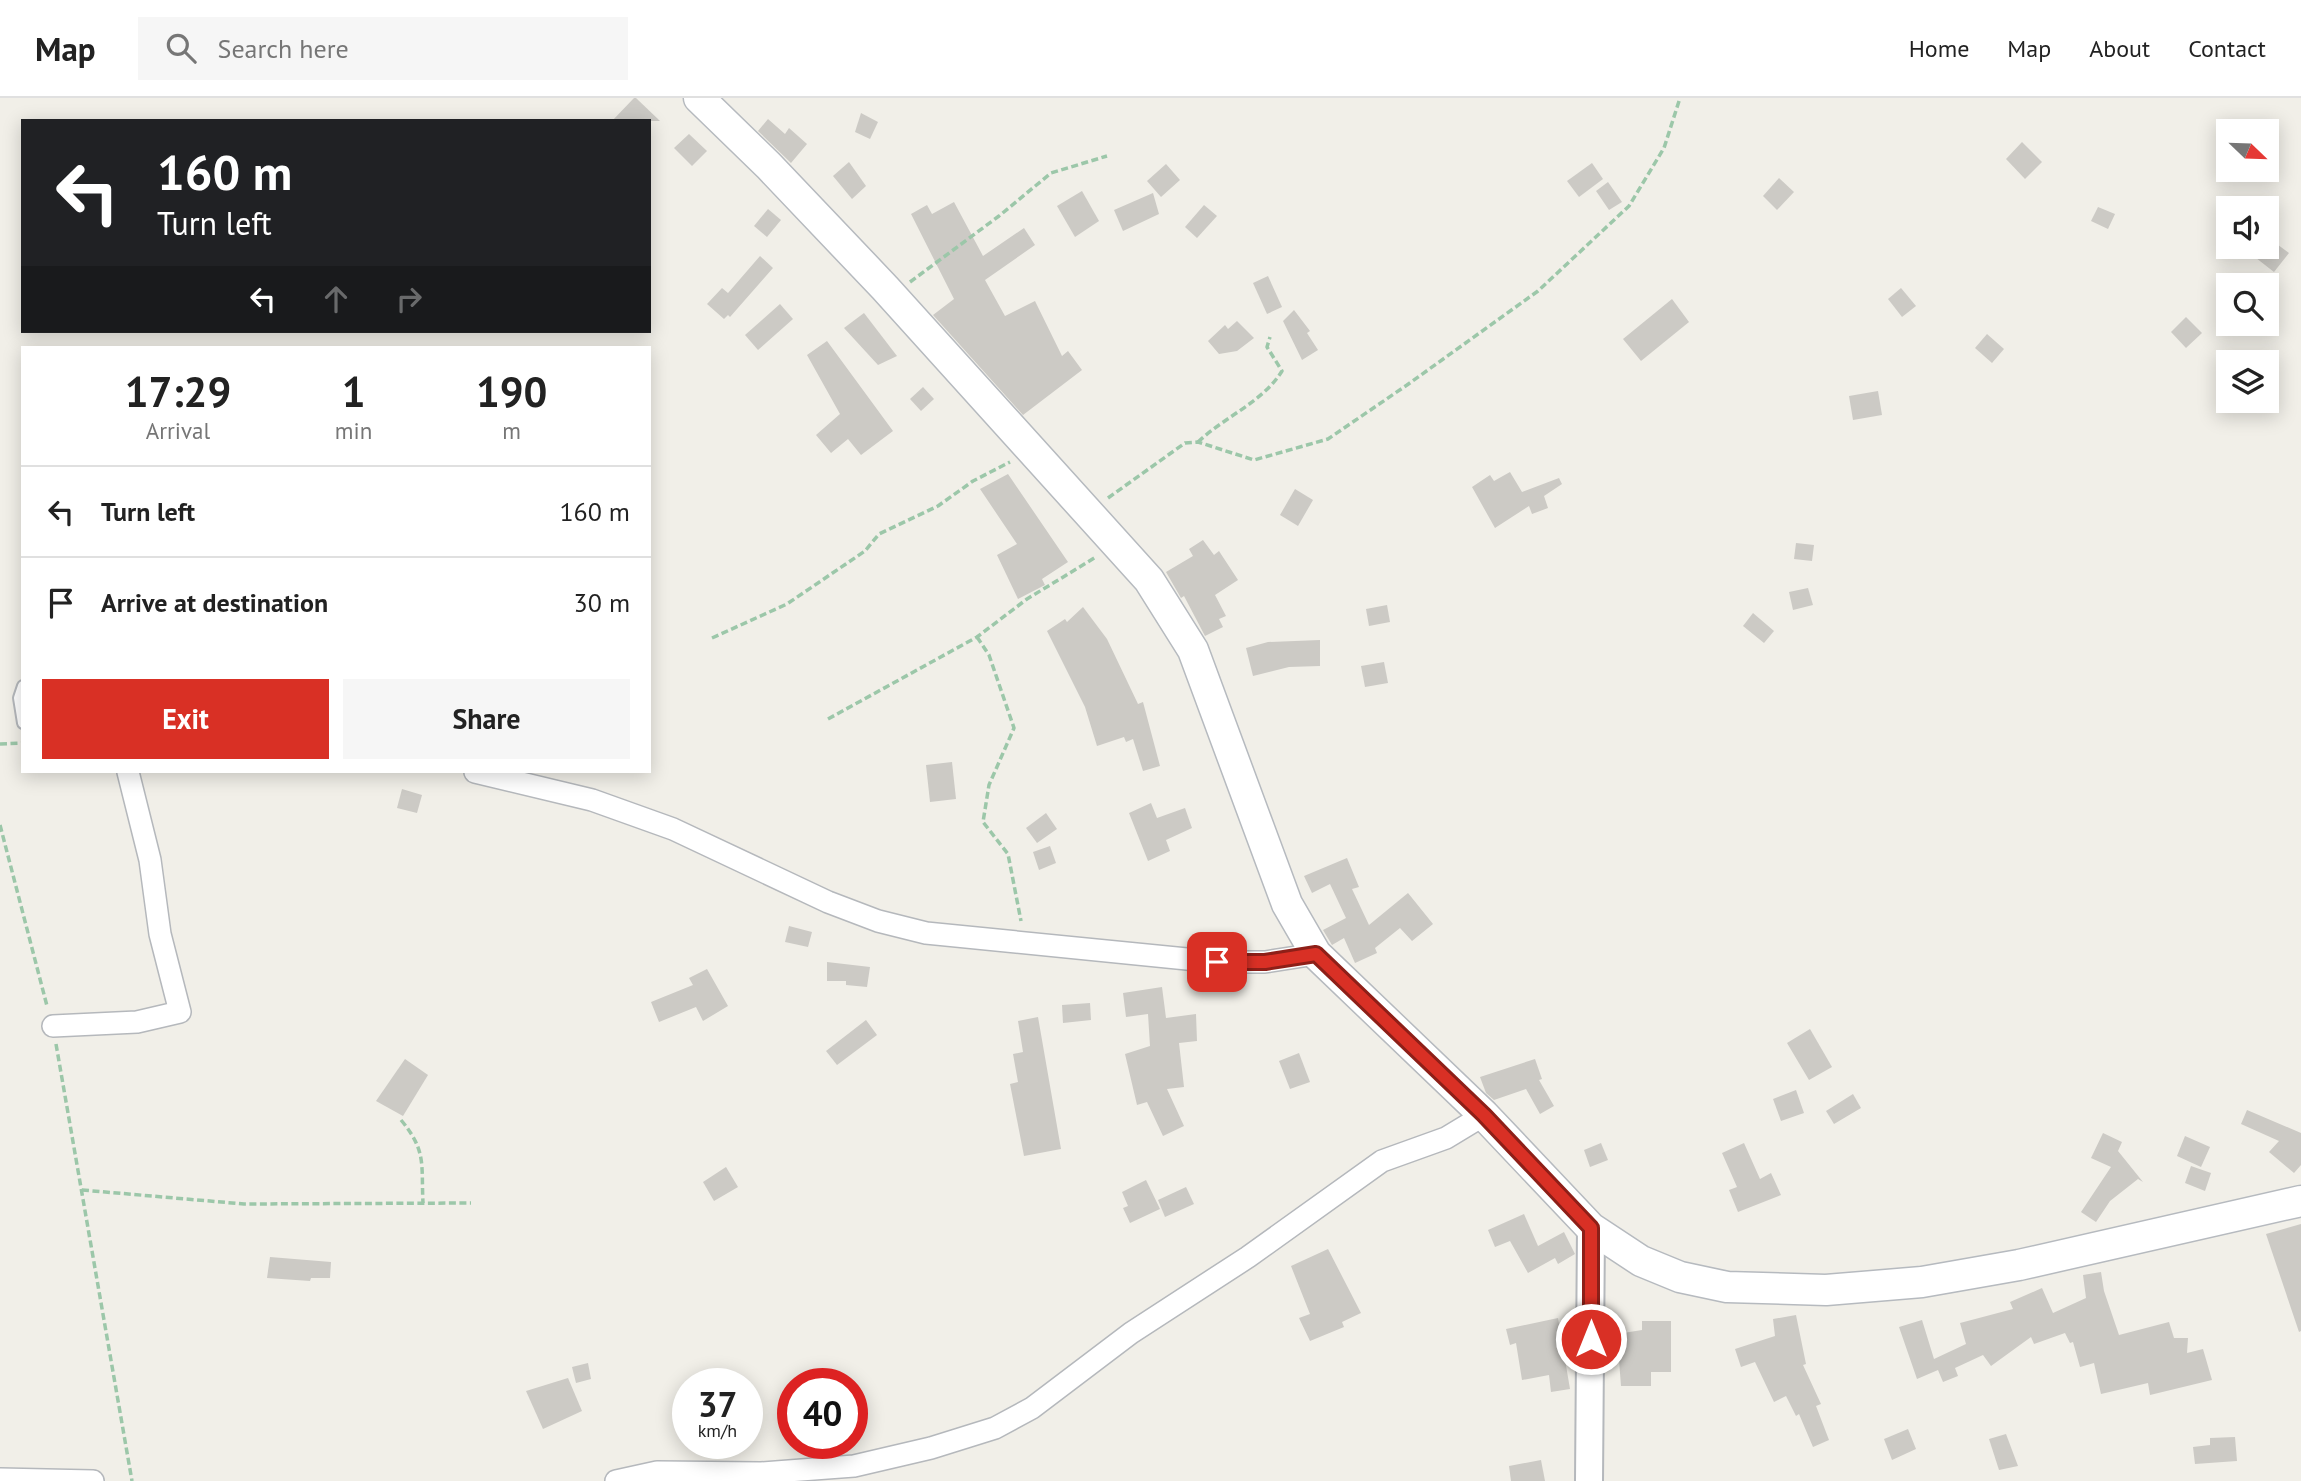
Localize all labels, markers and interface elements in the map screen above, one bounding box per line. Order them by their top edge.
search box [138,17,628,80]
text: Map [35,27,96,70]
icon: search [162,29,200,67]
text: Search here [218,32,349,65]
text: Home [1909,33,1969,64]
text: Map [2007,33,2051,64]
text: About [2089,33,2150,64]
text: Contact [2188,33,2266,64]
north arrow [2216,119,2278,182]
map controls [2216,119,2279,413]
text: 160 m [157,140,292,204]
icon: left [42,147,133,238]
button: sound [2216,196,2279,259]
text: Turn left [157,202,272,244]
button: search [2216,273,2279,336]
icon: left [244,280,282,318]
icon: ahead [317,280,355,318]
icon: right [390,280,428,318]
button: layers [2216,350,2279,413]
text: 17:29 [125,364,231,419]
text: 1 [342,364,365,419]
text: 190 [476,364,547,419]
text: Arrival [146,416,210,445]
text: min [335,416,372,445]
text: m [502,416,521,445]
icon: left [42,493,80,531]
text: Turn left [101,495,195,528]
text: 160 m [559,495,630,528]
icon: arrive [42,584,80,622]
text: Arrive at destination [101,586,328,619]
text: 30 m [574,586,630,619]
button: Exit [42,679,329,759]
button: Share [343,679,630,759]
pin [1187,932,1247,992]
icon: arrive [1198,943,1236,981]
position arrow [1554,1302,1628,1376]
speed limit sign: 40 [777,1368,868,1459]
text: 37 [698,1381,737,1427]
text: km/h [698,1419,737,1442]

